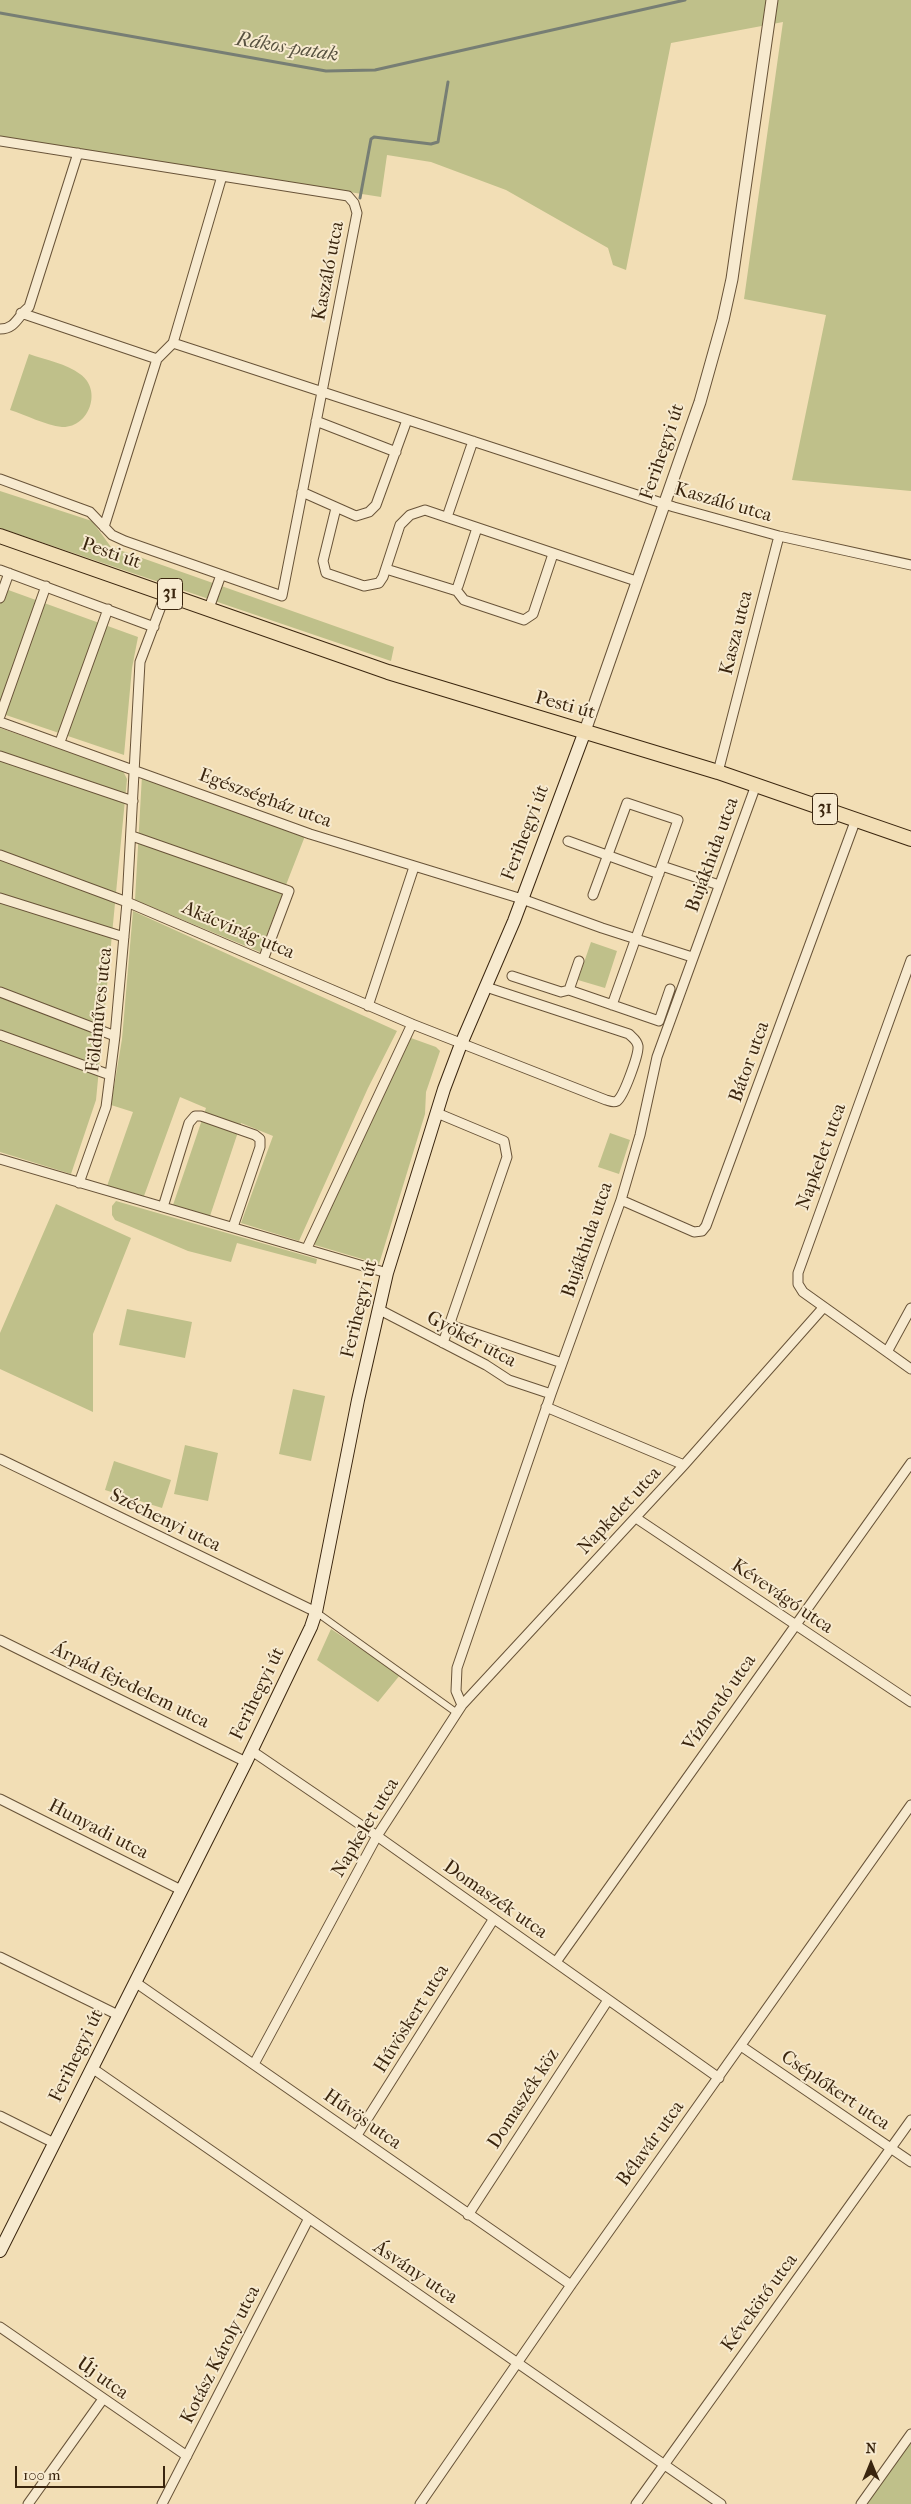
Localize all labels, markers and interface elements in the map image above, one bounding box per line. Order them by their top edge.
water label: Rákos-patak [234,28,340,68]
street label: Kaszáló utca [308,220,350,322]
street label: Ferihegyi út [636,401,690,503]
street label: Kaszáló utca [672,478,774,528]
street label: Pesti út [78,533,144,575]
road number: 31 [158,578,182,610]
street label: Kasza utca [716,589,758,677]
street label: Pesti út [532,687,598,725]
street label: Egészségház utca [195,764,335,834]
street label: Ferihegyi út [497,782,555,884]
street label: Bujákhida utca [682,794,744,916]
road number: 31 [812,794,838,824]
street label: Akácvirág utca [178,897,298,965]
street label: Földműves utca [82,946,118,1074]
street label: Bátor utca [725,1019,775,1105]
street label: Napkelet utca [792,1101,852,1213]
street label: Bujákhida utca [558,1179,618,1301]
street label: Ferihegyi út [337,1257,383,1361]
street label: Gyökér utca [422,1307,520,1373]
street label: Napkelet utca [574,1462,666,1560]
street label: Széchenyi utca [106,1484,224,1558]
street label: Kévevágó utca [727,1555,837,1639]
street label: Árpád fejedelem utca [47,1638,213,1734]
street label: Ferihegyi út [226,1644,290,1744]
street label: Vízhordó utca [678,1650,762,1756]
street label: Napkelet utca [327,1774,405,1882]
street label: Hunyadi utca [44,1795,152,1865]
street label: Domaszék utca [439,1856,551,1944]
street label: Hűvöskert utca [370,1960,454,2078]
street label: Ferihegyi út [45,2006,109,2106]
street label: Domaszék köz [483,2045,565,2153]
street label: Cséplőkert utca [776,2046,894,2136]
street label: Hűvös utca [319,2085,405,2155]
street label: Bélavár utca [612,2097,690,2191]
street label: Ásvány utca [369,2237,461,2309]
street label: Kévekötő utca [717,2250,803,2356]
street label: Kotász Károly utca [176,2282,266,2428]
street label: Új utca [72,2353,132,2405]
north arrow [846,2439,896,2489]
text: N [866,2440,876,2457]
scale bar [18,2456,168,2488]
text: 100 m [23,2466,61,2484]

